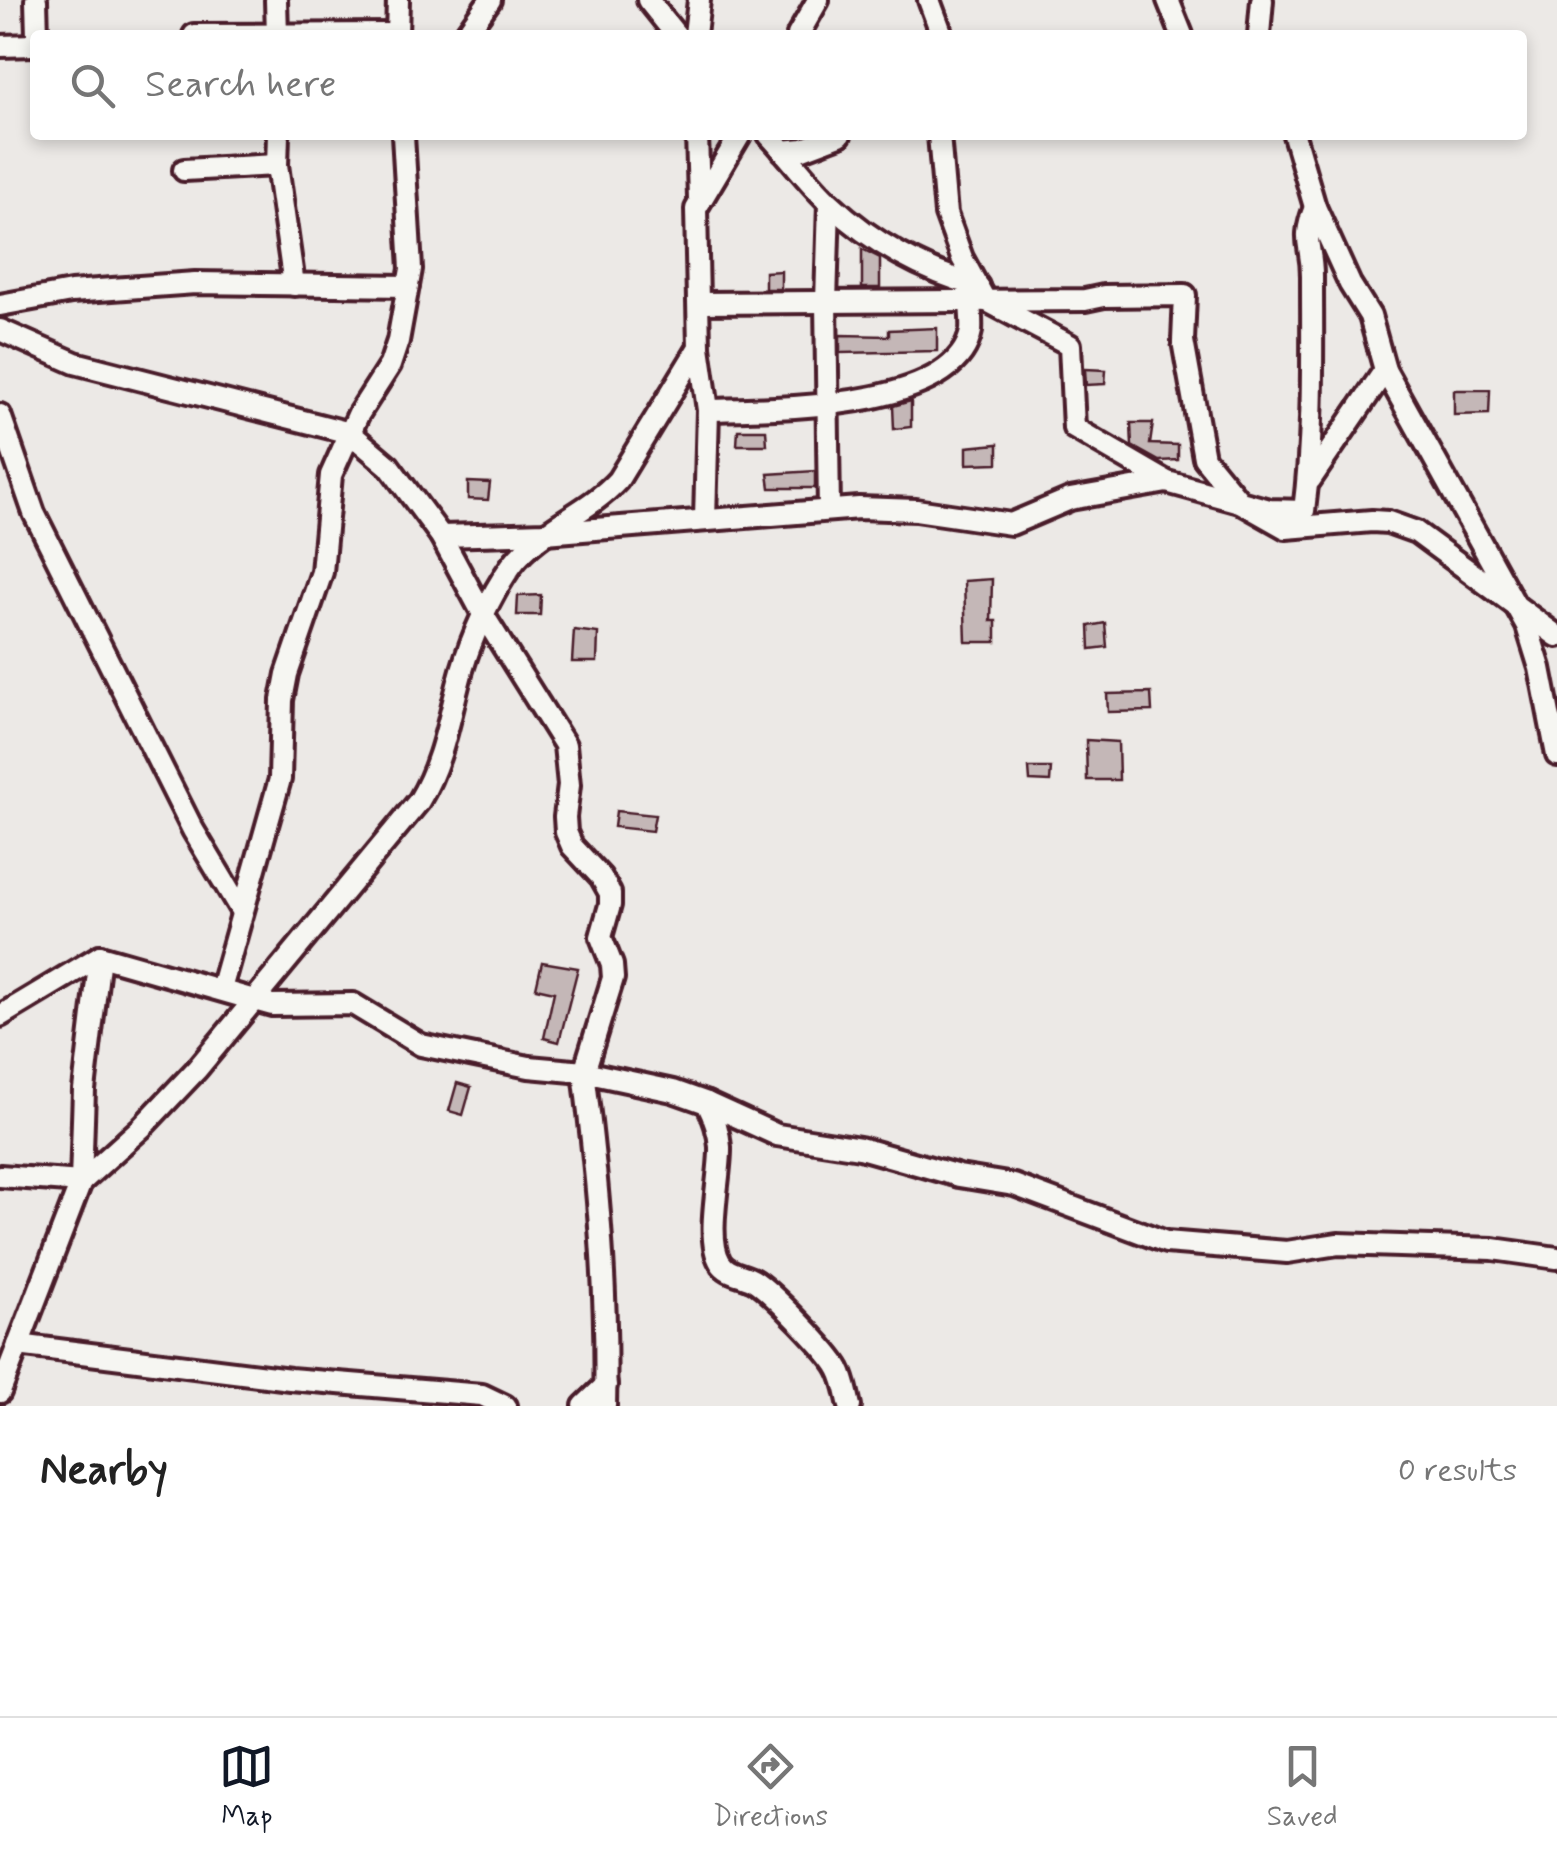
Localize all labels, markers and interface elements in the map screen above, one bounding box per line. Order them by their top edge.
search box [30,30,1527,140]
icon: search [65,58,120,113]
text: Search here [145,61,336,110]
text: Nearby [40,1444,168,1499]
text: 0 results [1398,1450,1517,1492]
tab: Map [219,1739,274,1836]
tab: Directions [713,1739,828,1836]
tab: Saved [1267,1739,1338,1836]

